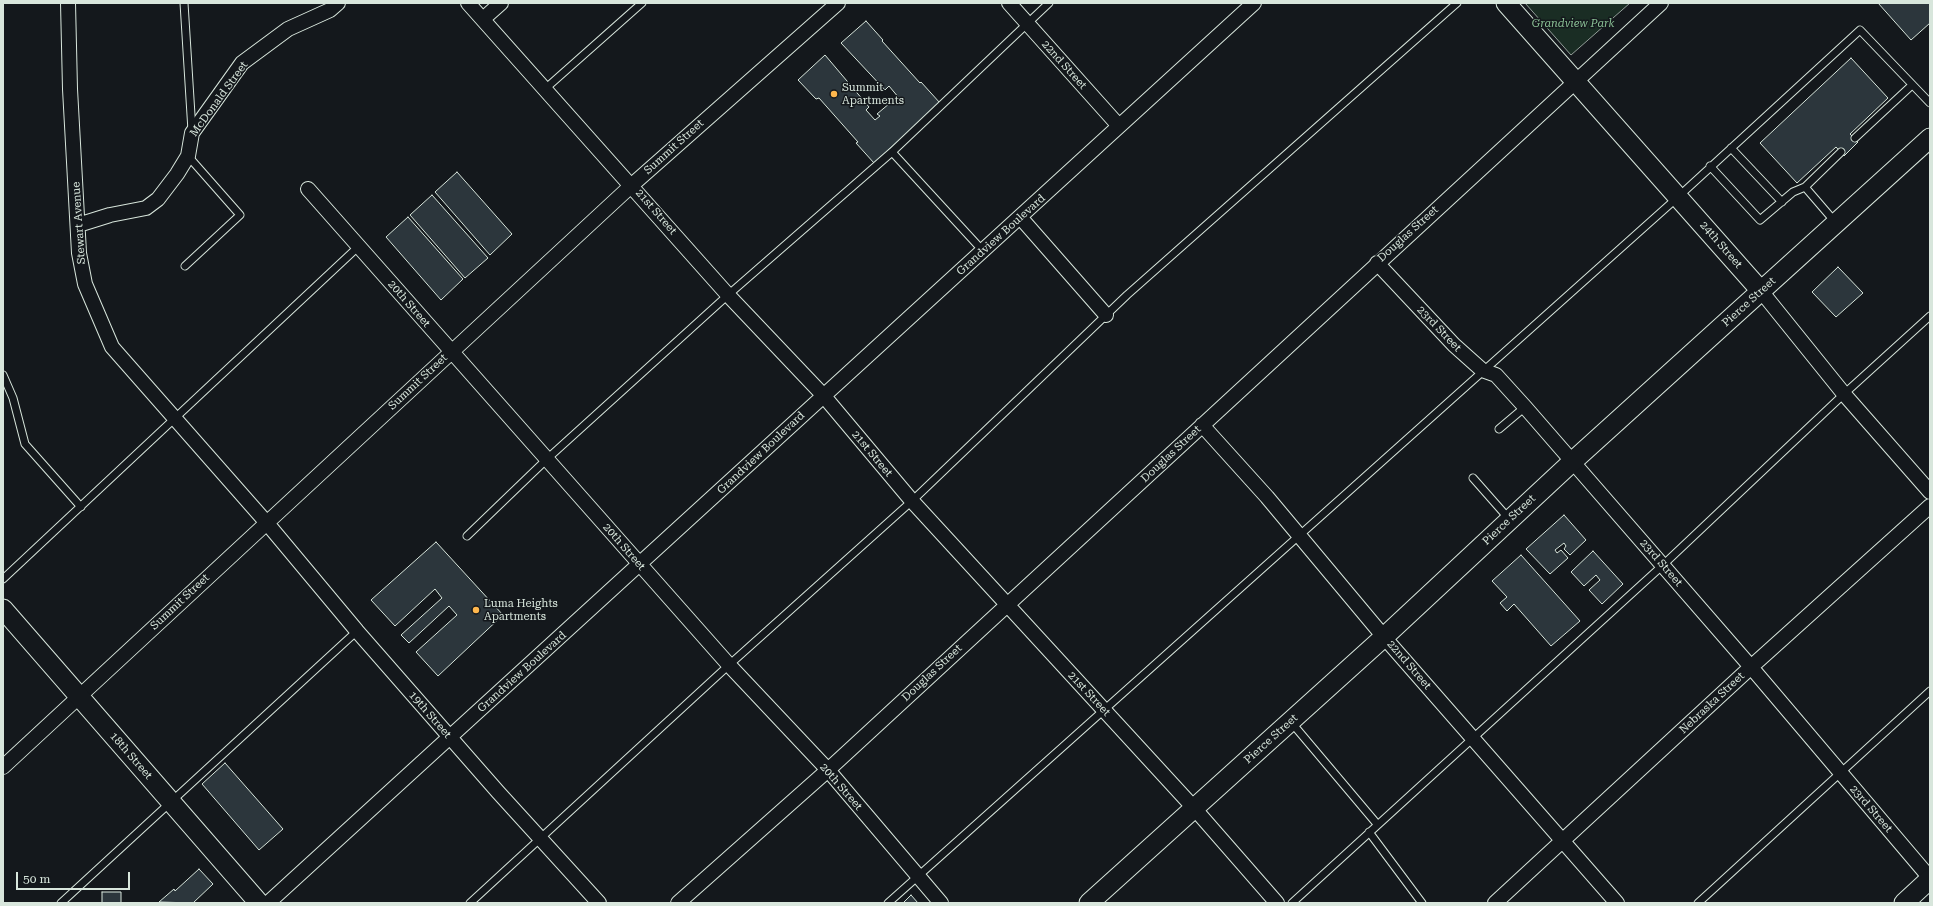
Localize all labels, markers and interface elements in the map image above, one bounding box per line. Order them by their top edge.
park label: Grandview Park [1532,17,1614,31]
street label: 22nd Street [1039,38,1089,92]
street label: McDonald Street [187,59,251,139]
place label: Summit Apartments [842,81,904,107]
marker: Summit Apartments [829,89,839,99]
street label: Summit Street [641,117,707,177]
street label: Stewart Avenue [70,181,88,265]
street label: 21st Street [633,187,679,237]
street label: Grandview Boulevard [954,192,1048,278]
street label: Douglas Street [1375,203,1441,265]
street label: 24th Street [1697,219,1745,271]
street label: Pierce Street [1719,274,1779,330]
street label: 20th Street [385,278,433,330]
street label: 23rd Street [1414,304,1464,354]
street label: Summit Street [386,351,450,413]
street label: Grandview Boulevard [715,409,807,497]
street label: Douglas Street [1138,423,1204,485]
street label: 21st Street [849,428,895,480]
street label: Pierce Street [1480,492,1538,548]
street label: 20th Street [600,521,648,573]
street label: 23rd Street [1637,537,1685,589]
street label: Summit Street [148,571,212,633]
place label: Luma Heights Apartments [484,597,558,623]
marker: Luma Heights Apartments [471,605,481,615]
street label: Grandview Boulevard [475,629,569,715]
street label: 22nd Street [1384,638,1434,692]
street label: Douglas Street [899,642,965,704]
street label: 21st Street [1065,669,1113,719]
street label: Nebraska Street [1677,669,1747,737]
street label: 19th Street [406,689,454,741]
street label: Pierce Street [1241,711,1301,767]
street label: 18th Street [107,730,155,782]
street label: 20th Street [817,761,865,813]
street label: 23rd Street [1847,783,1895,835]
scale bar [18,864,132,890]
text: 50 m [23,872,50,886]

